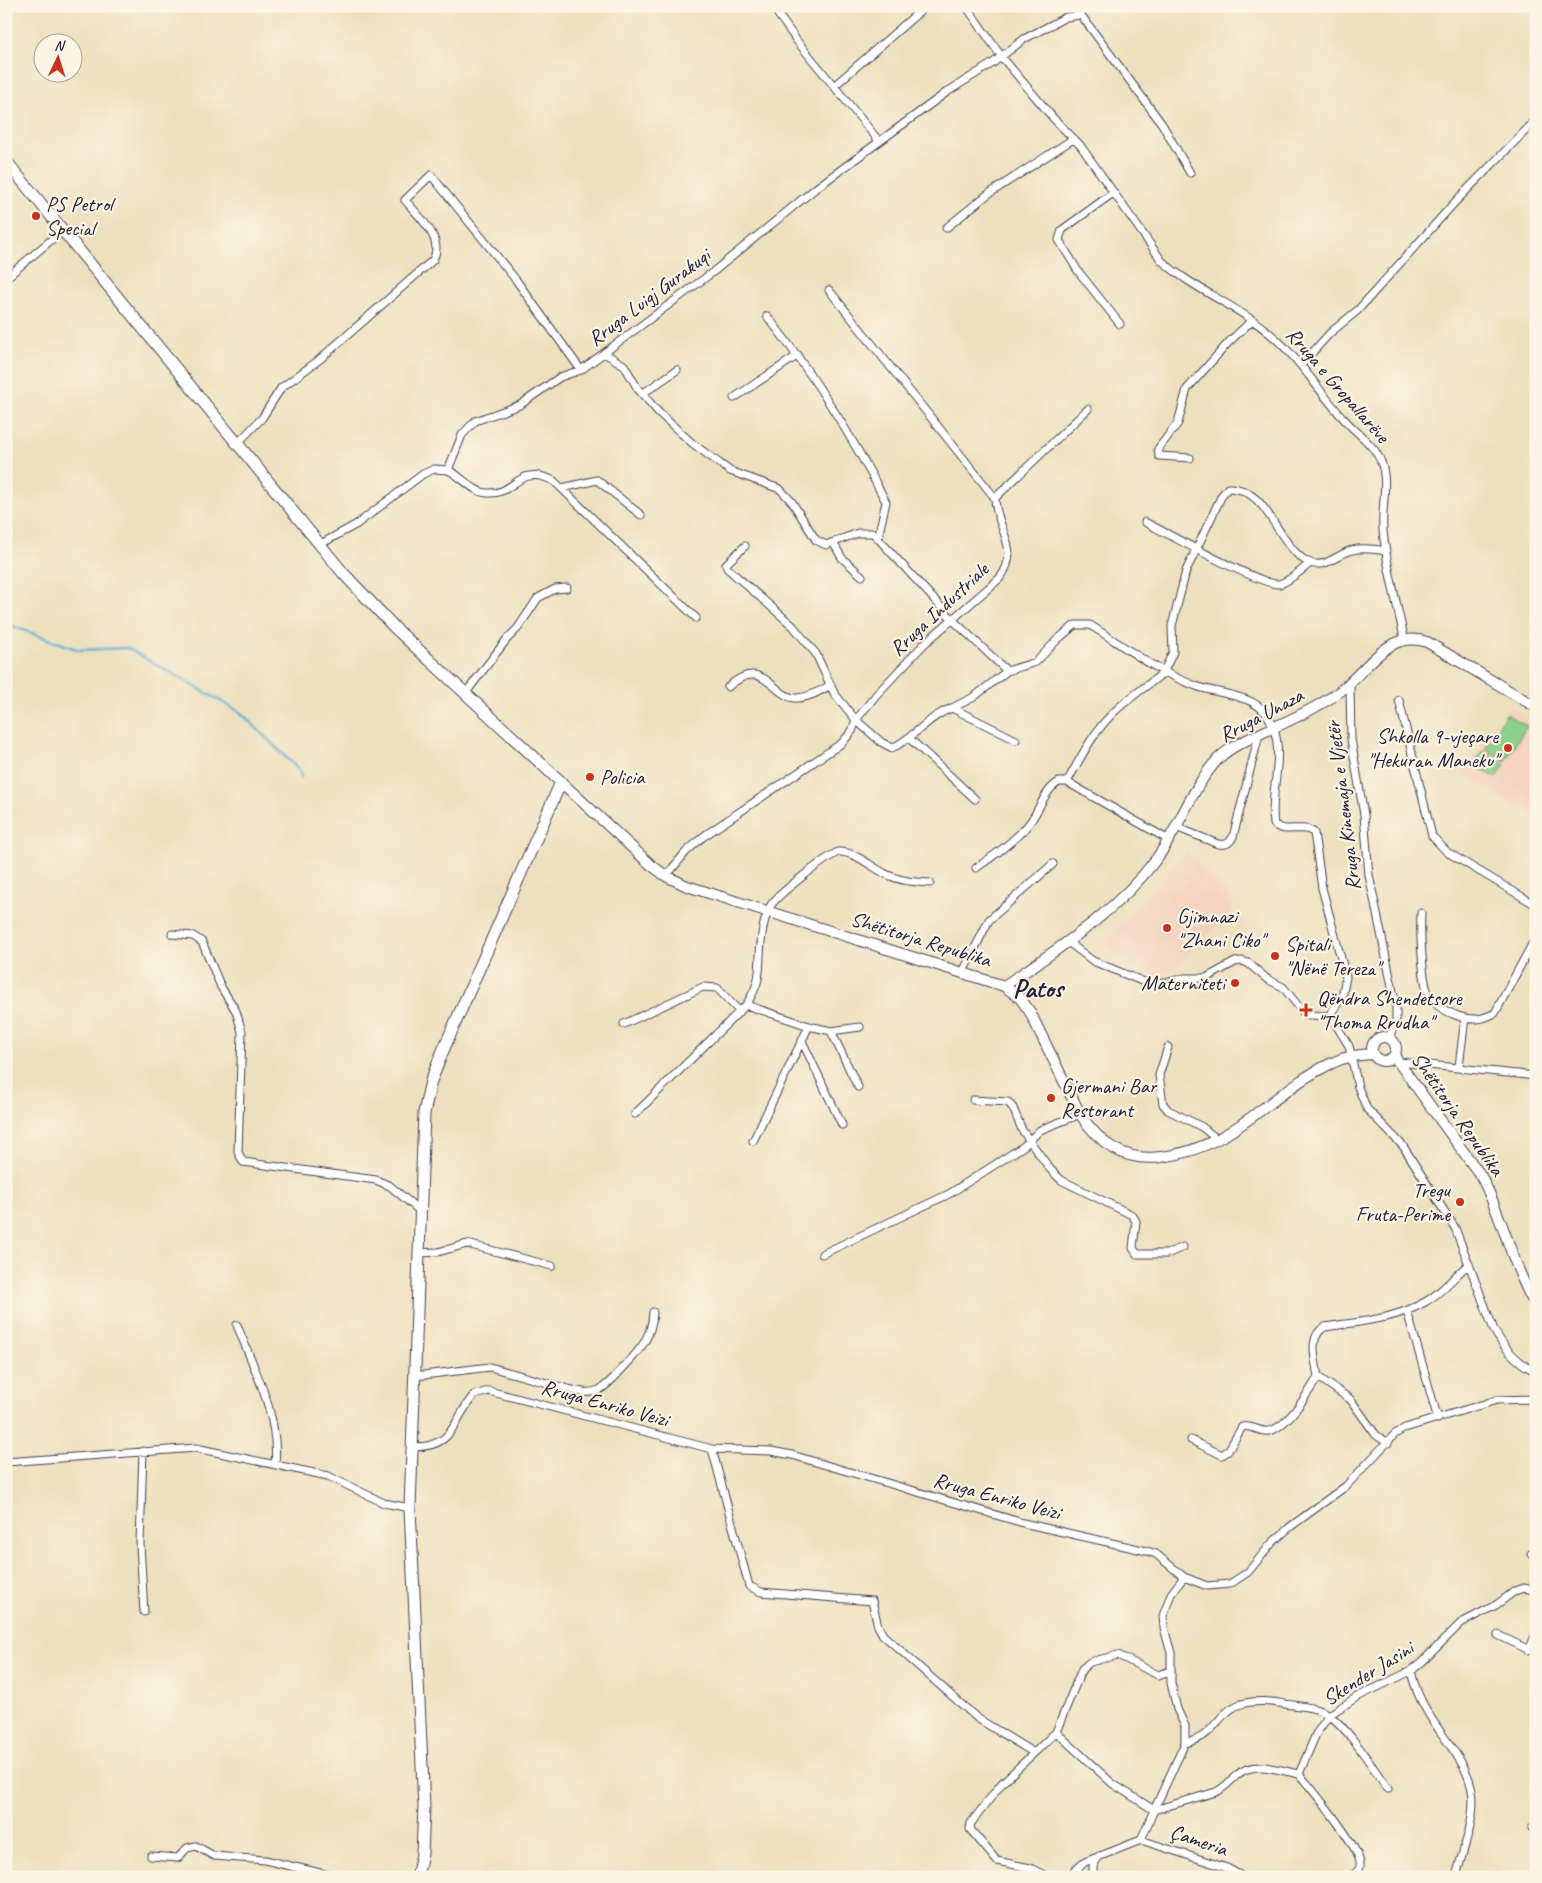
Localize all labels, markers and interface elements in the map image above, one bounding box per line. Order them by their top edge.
north arrow [32,32,82,82]
text: N [54,37,66,54]
place label: PS Petrol Special [46,191,116,241]
marker: PS Petrol Special [30,210,42,222]
street label: Rruga Luigj Gurakuqi [583,241,718,351]
street label: Rruga e Gropallarëve [1281,322,1397,450]
street label: Rruga Industriale [884,556,995,661]
street label: Rruga Unaza [1215,681,1309,748]
street label: Rruga Kinemaja e Vjetër [1319,717,1366,892]
place label: Shkolla 9-vjeçare "Hekuran Maneku" [1367,723,1502,773]
marker: Shkolla 9-vjeçare "Hekuran Maneku" [1502,742,1514,754]
place label: Policia [600,764,646,790]
marker: Policia [584,771,596,783]
place label: Gjimnazi "Zhani Ciko" [1177,903,1268,953]
street label: Shëtitorja Republika [848,905,996,973]
marker: Gjimnazi "Zhani Ciko" [1161,922,1173,934]
place label: Spitali "Nënë Tereza" [1285,931,1384,981]
marker: Spitali "Nënë Tereza" [1269,950,1281,962]
place label: Materniteti [1141,970,1228,996]
district label: Patos [1013,972,1066,1005]
marker: Materniteti [1229,977,1241,989]
place label: Qëndra Shendetsore "Thoma Rrudha" [1317,985,1463,1035]
marker: Qëndra Shendetsore "Thoma Rrudha" [1299,1003,1313,1017]
street label: Shëtitorja Republika [1406,1047,1511,1182]
place label: Gjermani Bar Restorant [1061,1073,1158,1123]
marker: Gjermani Bar Restorant [1045,1092,1057,1104]
place label: Tregu Fruta-Perime [1356,1177,1451,1227]
marker: Tregu Fruta-Perime [1454,1196,1466,1208]
street label: Rruga Enriko Veizi [539,1374,674,1433]
street label: Rruga Enriko Veizi [931,1467,1066,1526]
street label: Skender Jasini [1318,1633,1421,1711]
street label: Çameria [1167,1818,1233,1862]

